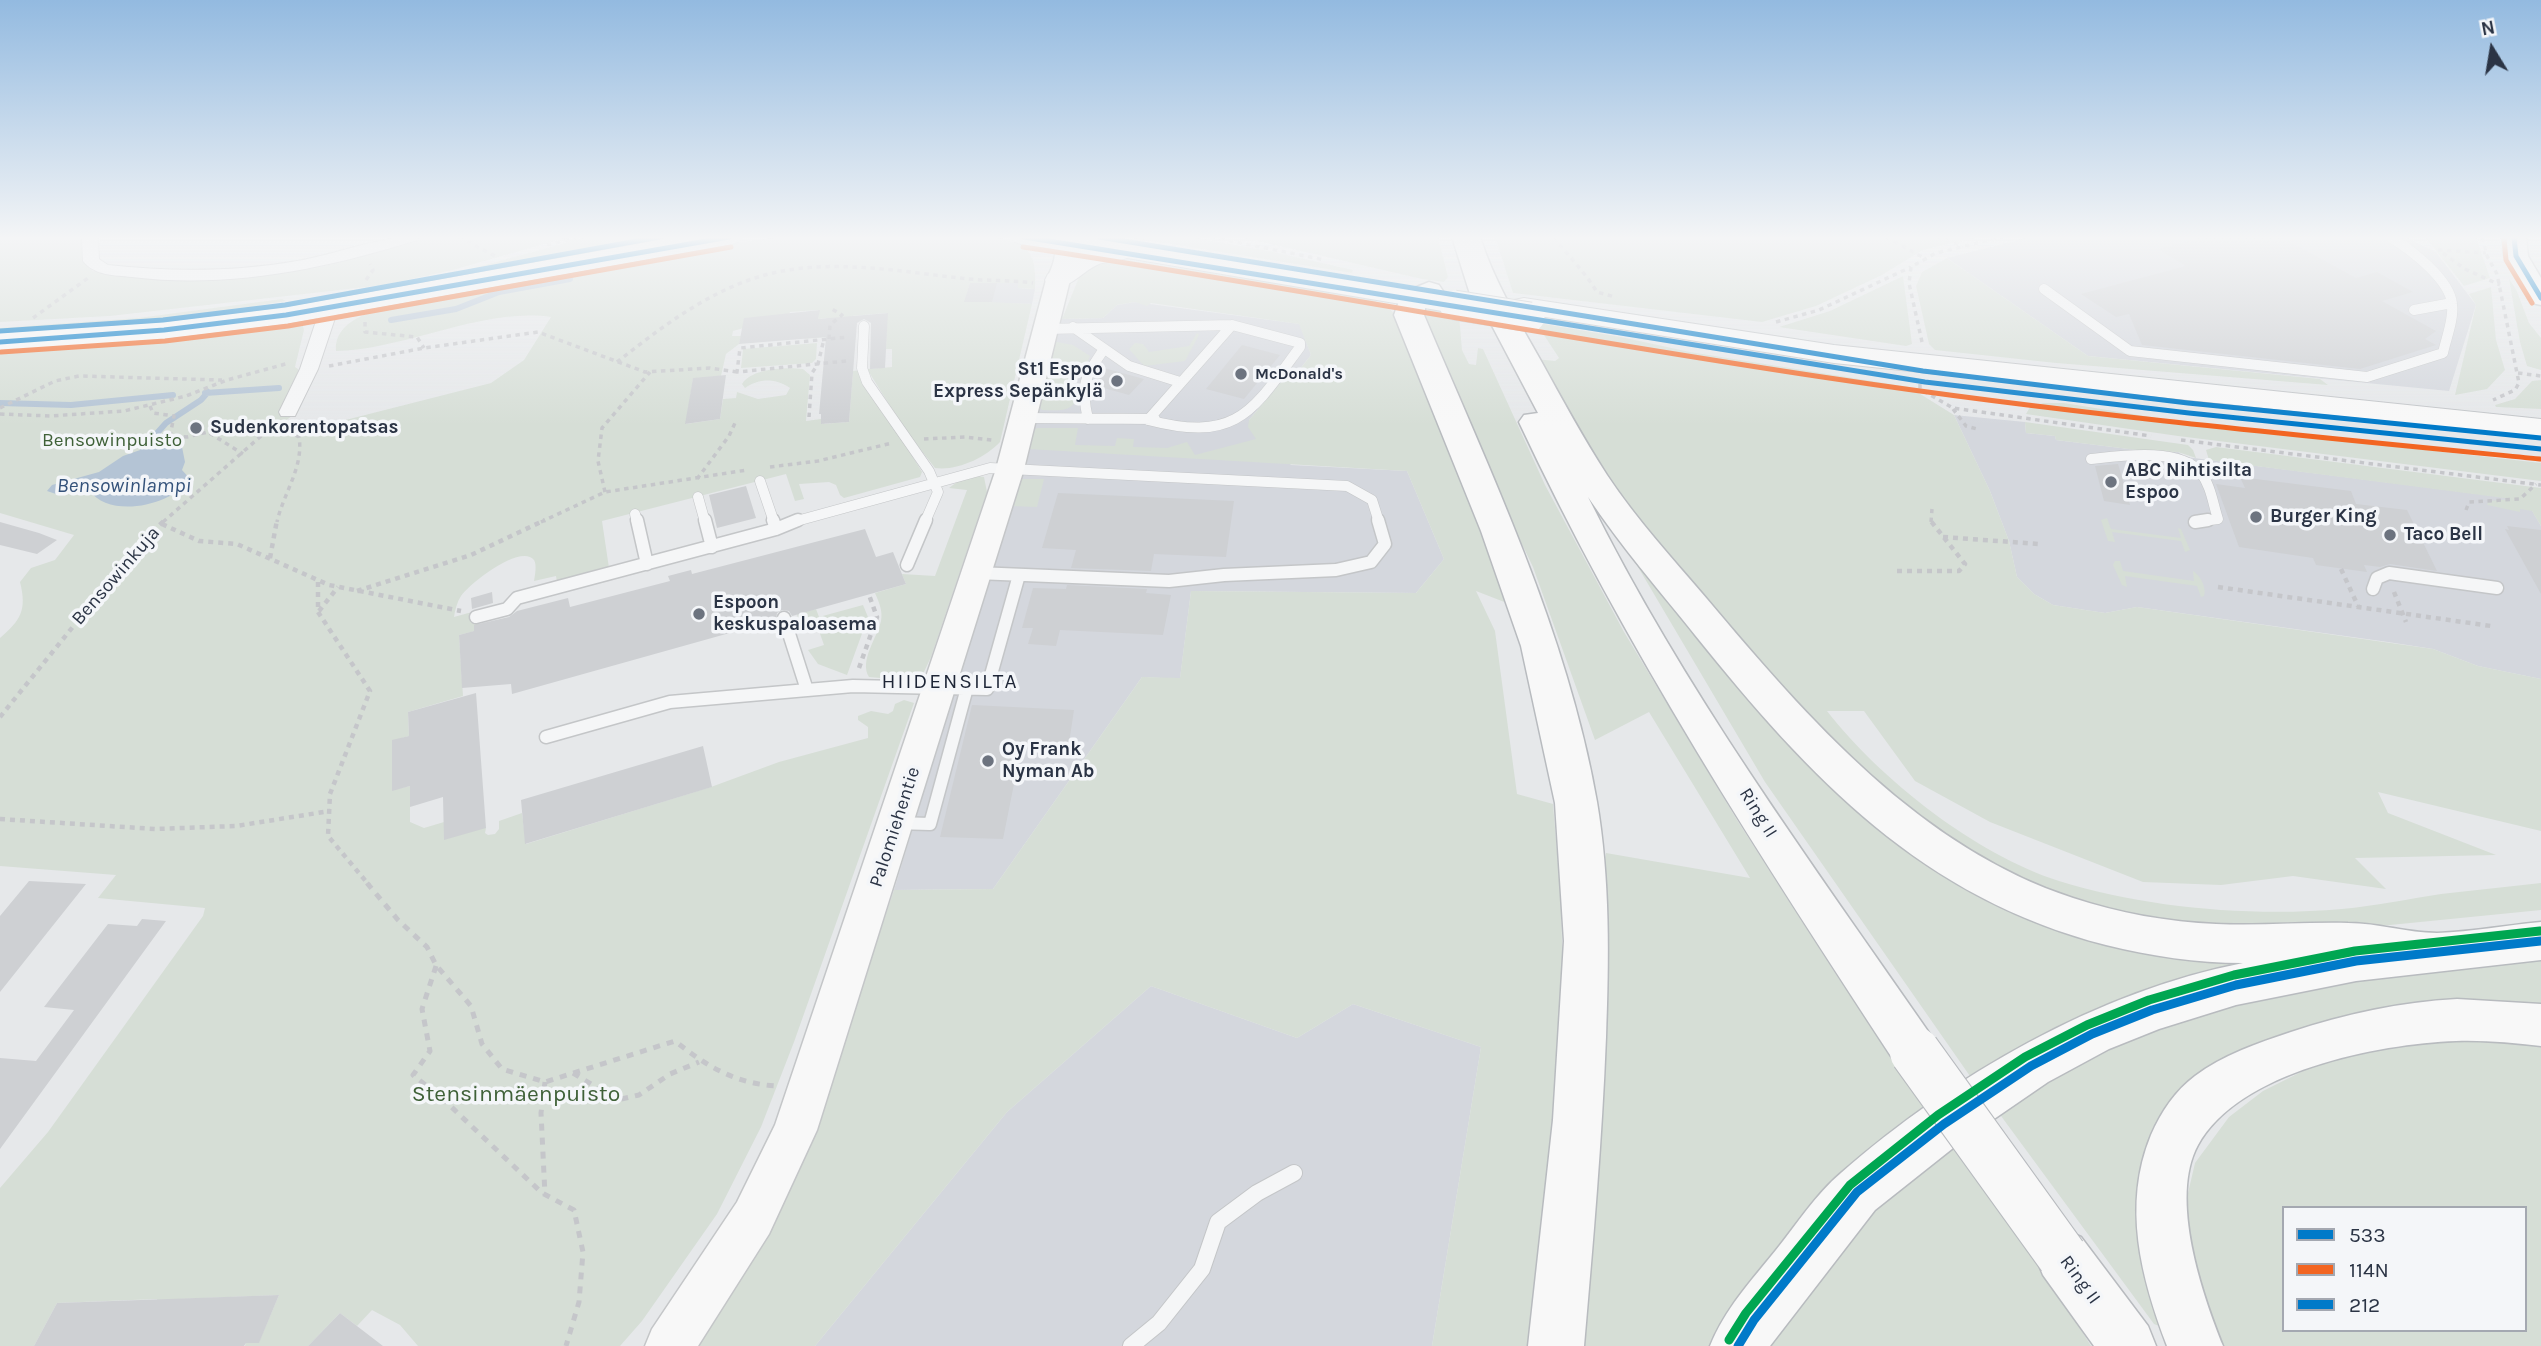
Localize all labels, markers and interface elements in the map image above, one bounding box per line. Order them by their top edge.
north arrow [2457,14,2527,84]
text: N [2479,16,2497,40]
place label: St1 Espoo Express Sepänkylä [933,359,1103,403]
place label: McDonald's [1255,364,1343,384]
marker: McDonald's [1233,366,1249,382]
marker: St1 Espoo Express Sepänkylä [1109,373,1125,389]
place label: Sudenkorentopatsas [210,417,399,439]
marker: Sudenkorentopatsas [188,420,204,436]
park label: Bensowinpuisto [42,430,182,452]
place label: ABC Nihtisilta Espoo [2125,460,2252,504]
water label: Bensowinlampi [57,473,191,499]
marker: ABC Nihtisilta Espoo [2103,474,2119,490]
place label: Burger King [2270,506,2376,528]
marker: Burger King [2248,509,2264,525]
street label: Bensowinkuja [67,522,165,630]
place label: Taco Bell [2404,524,2483,546]
marker: Taco Bell [2382,527,2398,543]
place label: Espoon keskuspaloasema [713,592,877,636]
marker: Espoon keskuspaloasema [691,606,707,622]
district label: HIIDENSILTA [883,669,1017,695]
place label: Oy Frank Nyman Ab [1002,739,1095,783]
marker: Oy Frank Nyman Ab [980,753,996,769]
street label: Palomiehentie [865,764,925,890]
street label: Ring II [1734,784,1782,842]
park label: Stensinmäenpuisto [412,1080,620,1108]
legend [2282,1206,2527,1332]
text: 533 [2349,1223,2386,1247]
street label: Ring II [2055,1251,2105,1309]
text: 114N [2349,1258,2389,1282]
text: 212 [2349,1293,2380,1317]

